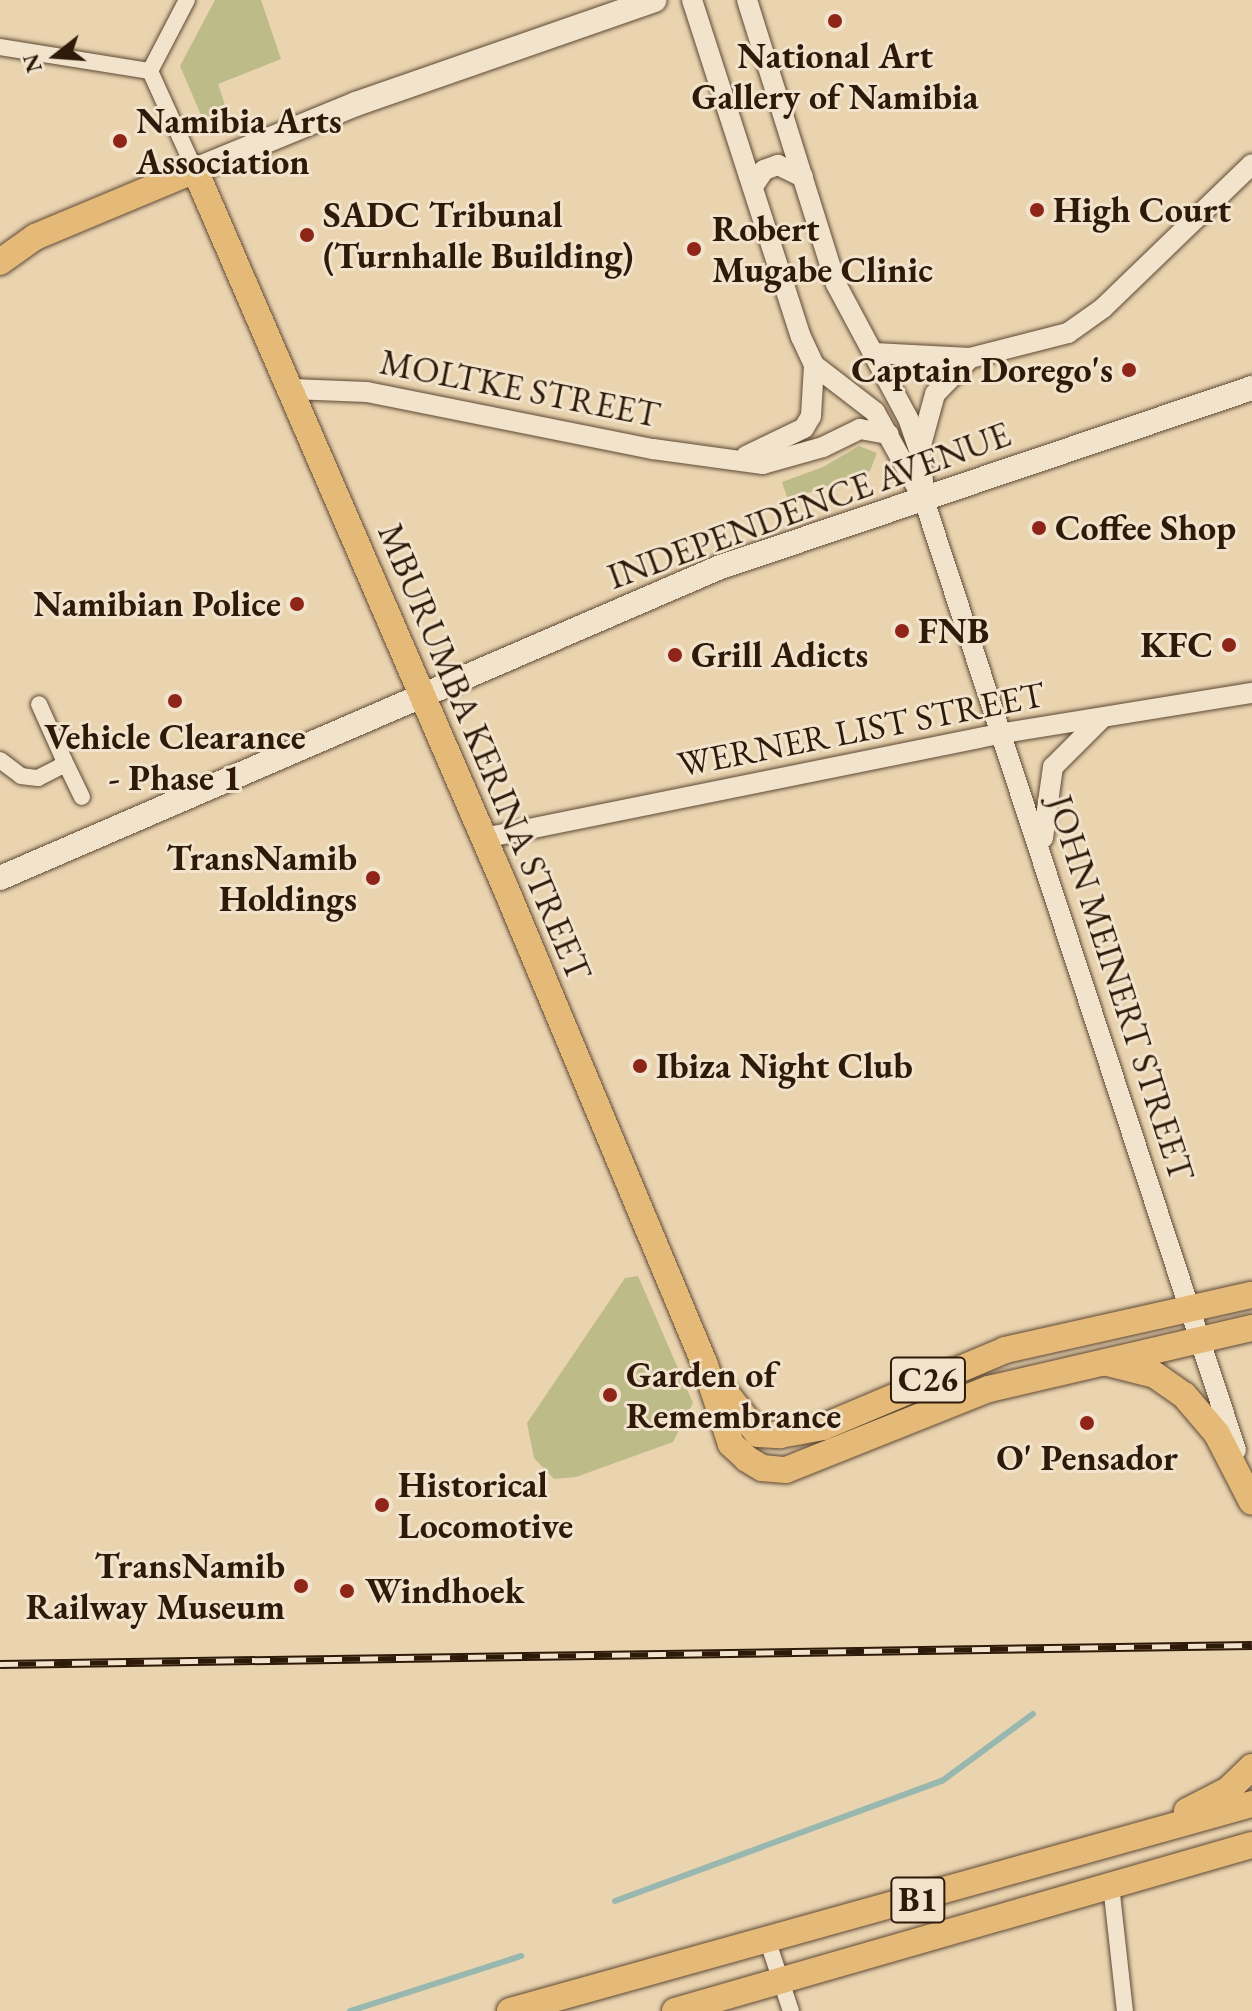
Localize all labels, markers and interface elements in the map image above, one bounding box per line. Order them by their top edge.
marker: National Art Gallery of Namibia [826,12,844,30]
north arrow [16,16,96,96]
place label: National Art Gallery of Namibia [692,33,978,118]
text: N [16,50,49,76]
place label: Namibia Arts Association [136,98,342,183]
marker: Namibia Arts Association [111,132,129,150]
place label: High Court [1053,188,1231,232]
place label: SADC Tribunal (Turnhalle Building) [323,192,633,277]
marker: High Court [1028,201,1046,219]
place label: Robert Mugabe Clinic [712,206,933,291]
marker: SADC Tribunal (Turnhalle Building) [298,226,316,244]
marker: Robert Mugabe Clinic [683,238,705,260]
street label: MOLTKE STREET [376,340,664,436]
place label: Captain Dorego's [851,348,1113,392]
marker: Captain Dorego's [1120,361,1138,379]
street label: INDEPENDENCE AVENUE [602,412,1016,598]
place label: Coffee Shop [1055,506,1236,550]
street label: MBURUMBA KERINA STREET [369,517,601,987]
marker: Coffee Shop [1030,519,1048,537]
place label: Namibian Police [33,582,281,626]
marker: Namibian Police [288,595,306,613]
place label: FNB [918,609,989,653]
marker: FNB [893,622,911,640]
place label: KFC [1140,623,1213,667]
place label: Grill Adicts [691,633,868,677]
marker: KFC [1220,636,1238,654]
marker: Grill Adicts [666,646,684,664]
street label: WERNER LIST STREET [674,672,1048,786]
marker: Vehicle Clearance - Phase 1 [166,692,184,710]
place label: Vehicle Clearance - Phase 1 [44,714,306,799]
street label: JOHN MEINERT STREET [1038,790,1204,1186]
place label: TransNamib Holdings [167,835,357,920]
marker: TransNamib Holdings [364,869,382,887]
place label: Ibiza Night Club [656,1044,913,1088]
marker: Ibiza Night Club [631,1057,649,1075]
road number: C26 [888,1350,968,1410]
place label: Garden of Remembrance [626,1352,841,1437]
marker: Garden of Remembrance [601,1386,619,1404]
marker: O' Pensador [1078,1414,1096,1432]
place label: O' Pensador [996,1436,1178,1480]
place label: Historical Locomotive [398,1462,573,1547]
marker: Historical Locomotive [373,1496,391,1514]
place label: TransNamib Railway Museum [26,1543,285,1628]
place label: Windhoek [365,1569,525,1613]
marker: TransNamib Railway Museum [292,1577,310,1595]
marker: Windhoek [336,1580,358,1602]
road number: B1 [890,1870,946,1930]

